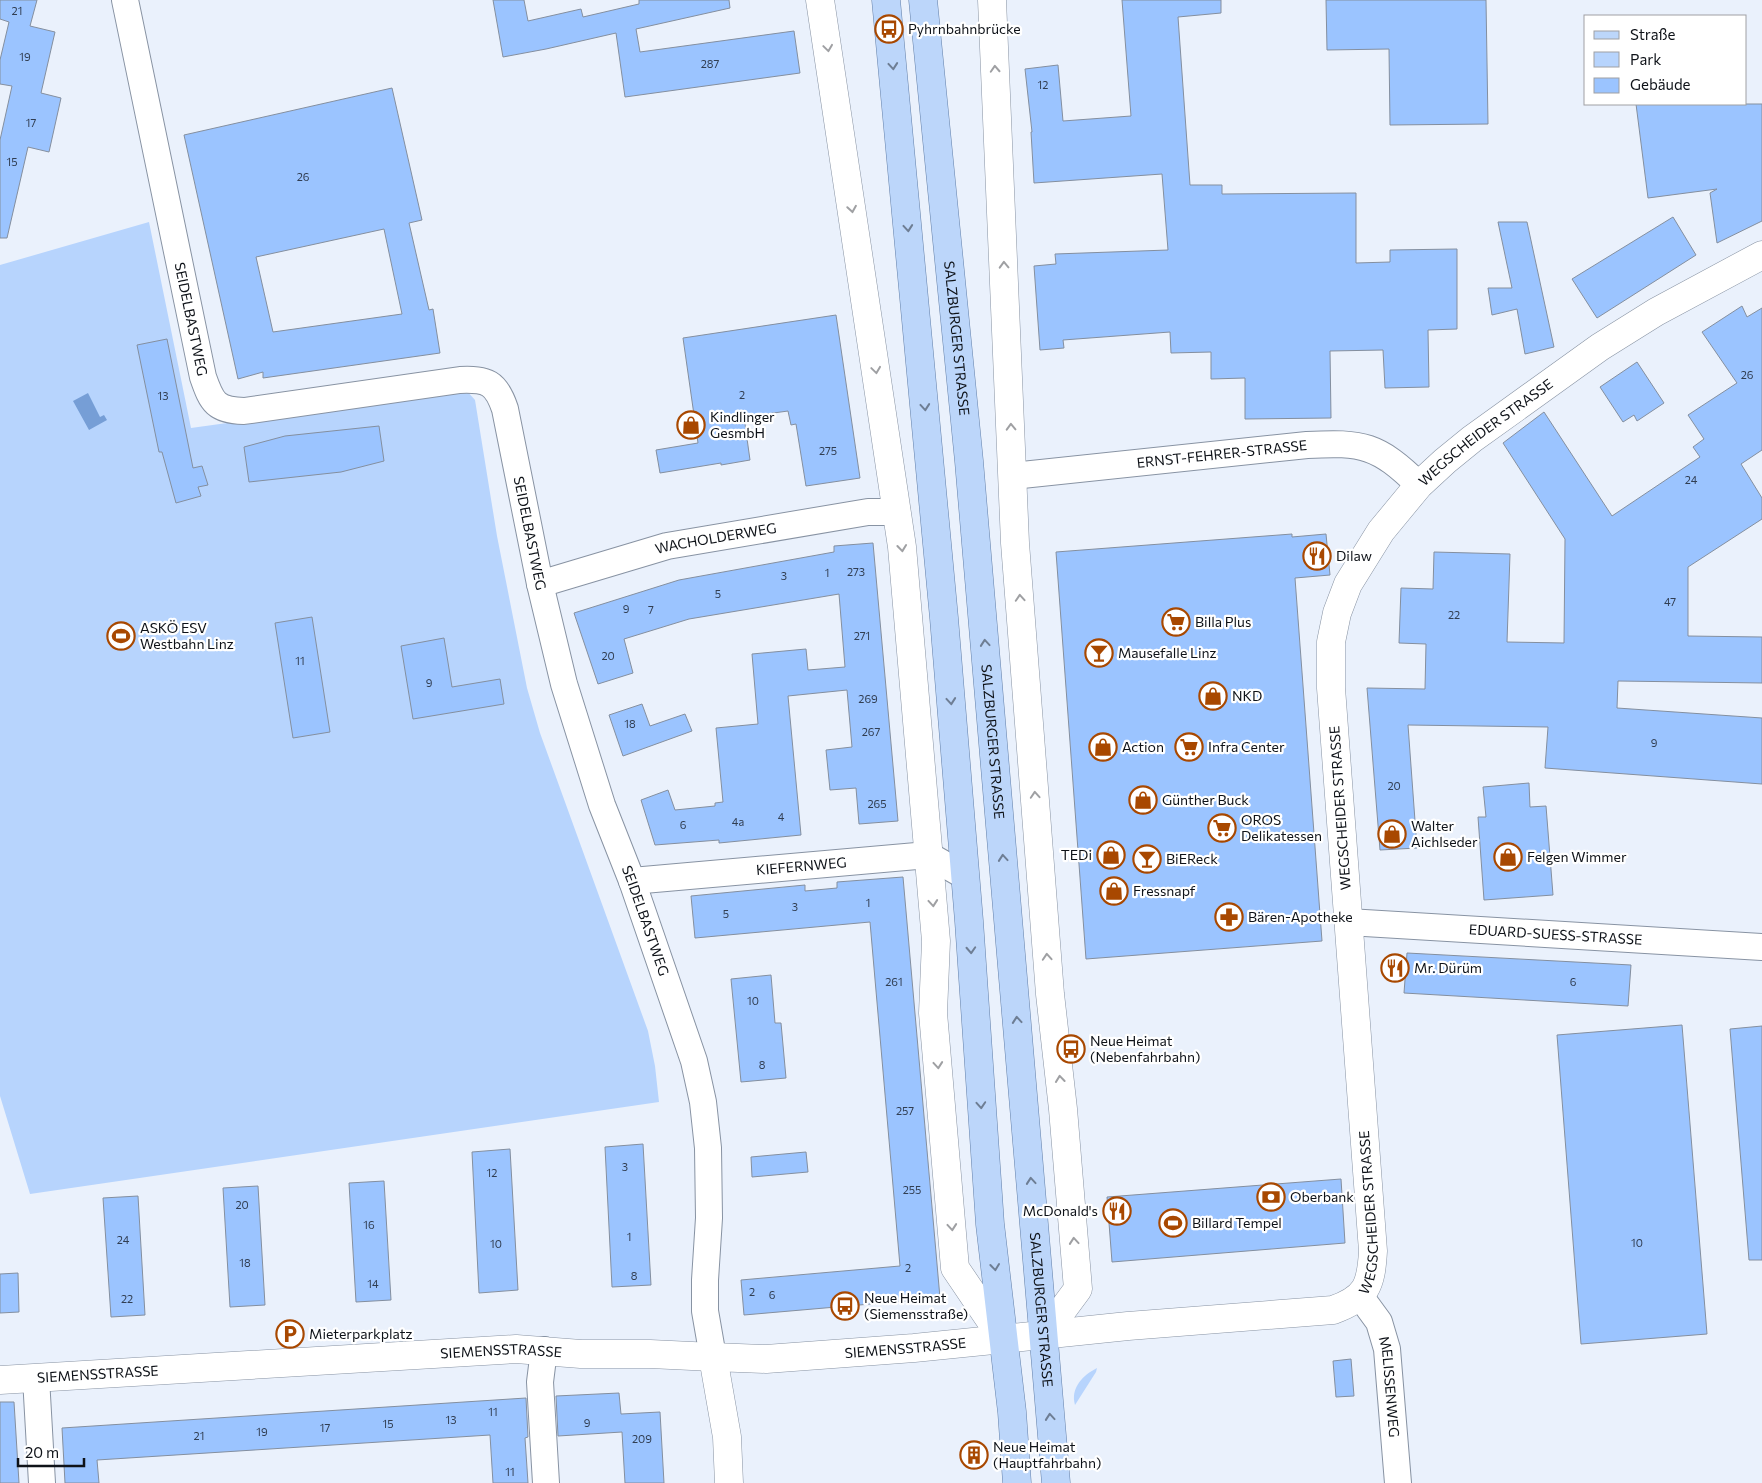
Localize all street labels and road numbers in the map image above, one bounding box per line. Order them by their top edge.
street label: SALZBURGER STRASSE [941,260,973,416]
street label: SEIDELBASTWEG [171,261,212,377]
street label: WEGSCHEIDER STRASSE [1415,375,1556,489]
street label: ERNST-FEHRER-STRASSE [1136,436,1308,471]
street label: SEIDELBASTWEG [511,475,550,592]
street label: WACHOLDERWEG [653,519,778,557]
street label: SALZBURGER STRASSE [978,664,1008,820]
street label: WEGSCHEIDER STRASSE [1325,725,1354,891]
street label: KIEFERNWEG [755,853,847,878]
street label: SEIDELBASTWEG [619,863,673,978]
street label: EDUARD-SUESS-STRASSE [1468,920,1643,948]
street label: WEGSCHEIDER STRASSE [1355,1130,1381,1297]
street label: SALZBURGER STRASSE [1027,1232,1057,1388]
street label: SIEMENSSTRASSE [844,1334,967,1361]
street label: MELISSENWEG [1376,1334,1403,1438]
street label: SIEMENSSTRASSE [440,1340,563,1362]
street label: SIEMENSSTRASSE [36,1361,159,1386]

